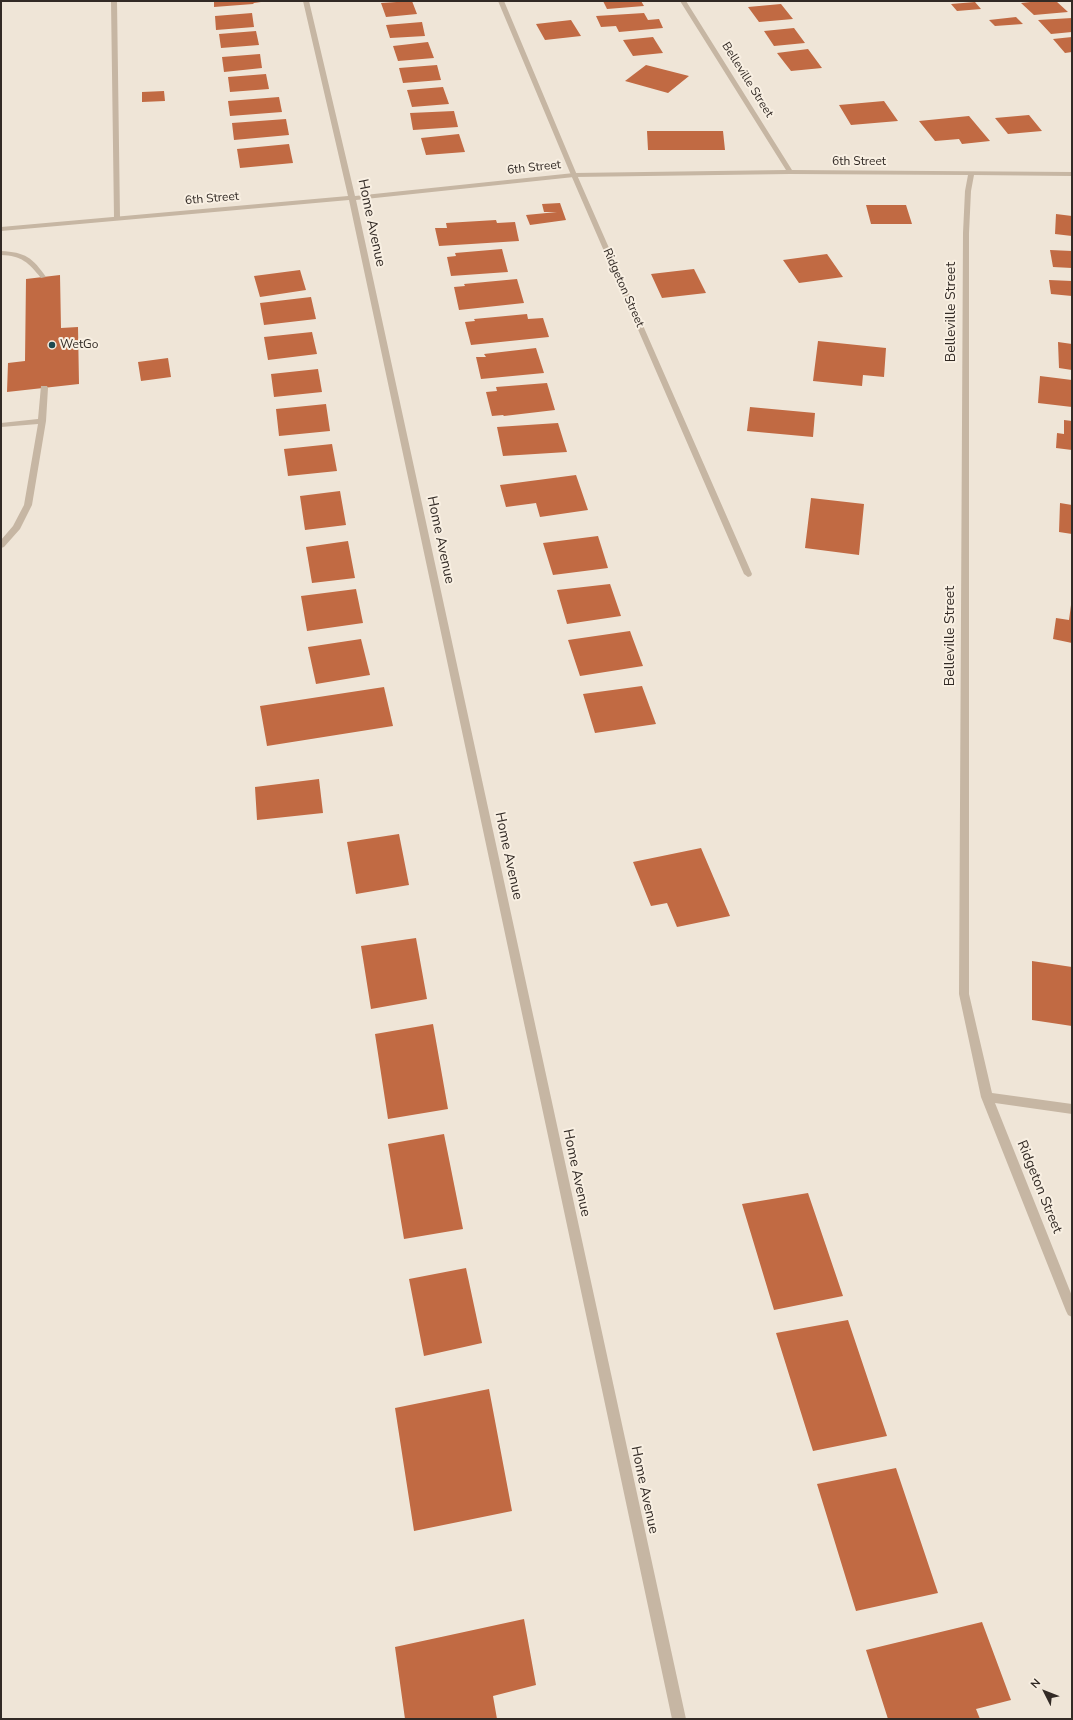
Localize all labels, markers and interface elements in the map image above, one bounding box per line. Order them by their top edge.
street label: Belleville Street [718,40,776,120]
street label: 6th Street [832,155,886,169]
street label: 6th Street [506,158,562,178]
street label: Home Avenue [354,178,388,268]
street label: 6th Street [184,189,240,209]
street label: Ridgeton Street [599,246,647,330]
street label: Belleville Street [944,262,960,362]
place label: WetGo [60,338,98,352]
marker: WetGo [47,340,57,350]
street label: Home Avenue [423,495,457,585]
street label: Belleville Street [943,586,959,686]
street label: Home Avenue [491,811,525,901]
street label: Home Avenue [559,1128,593,1218]
street label: Ridgeton Street [1013,1138,1065,1236]
street label: Home Avenue [627,1445,661,1535]
north arrow [1025,1672,1065,1712]
text: N [1027,1676,1044,1692]

